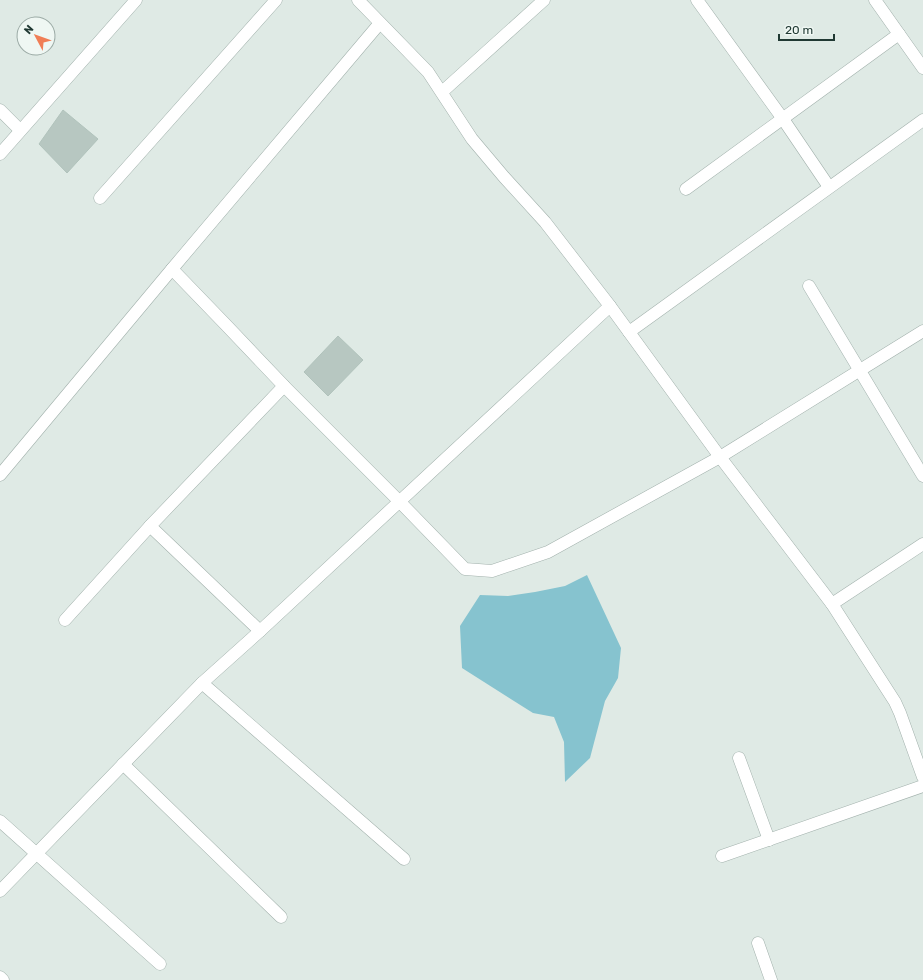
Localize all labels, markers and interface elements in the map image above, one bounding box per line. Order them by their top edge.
north arrow [16,16,56,56]
scale bar [779,16,834,42]
text: N [21,22,36,37]
text: 20 m [785,23,813,37]

